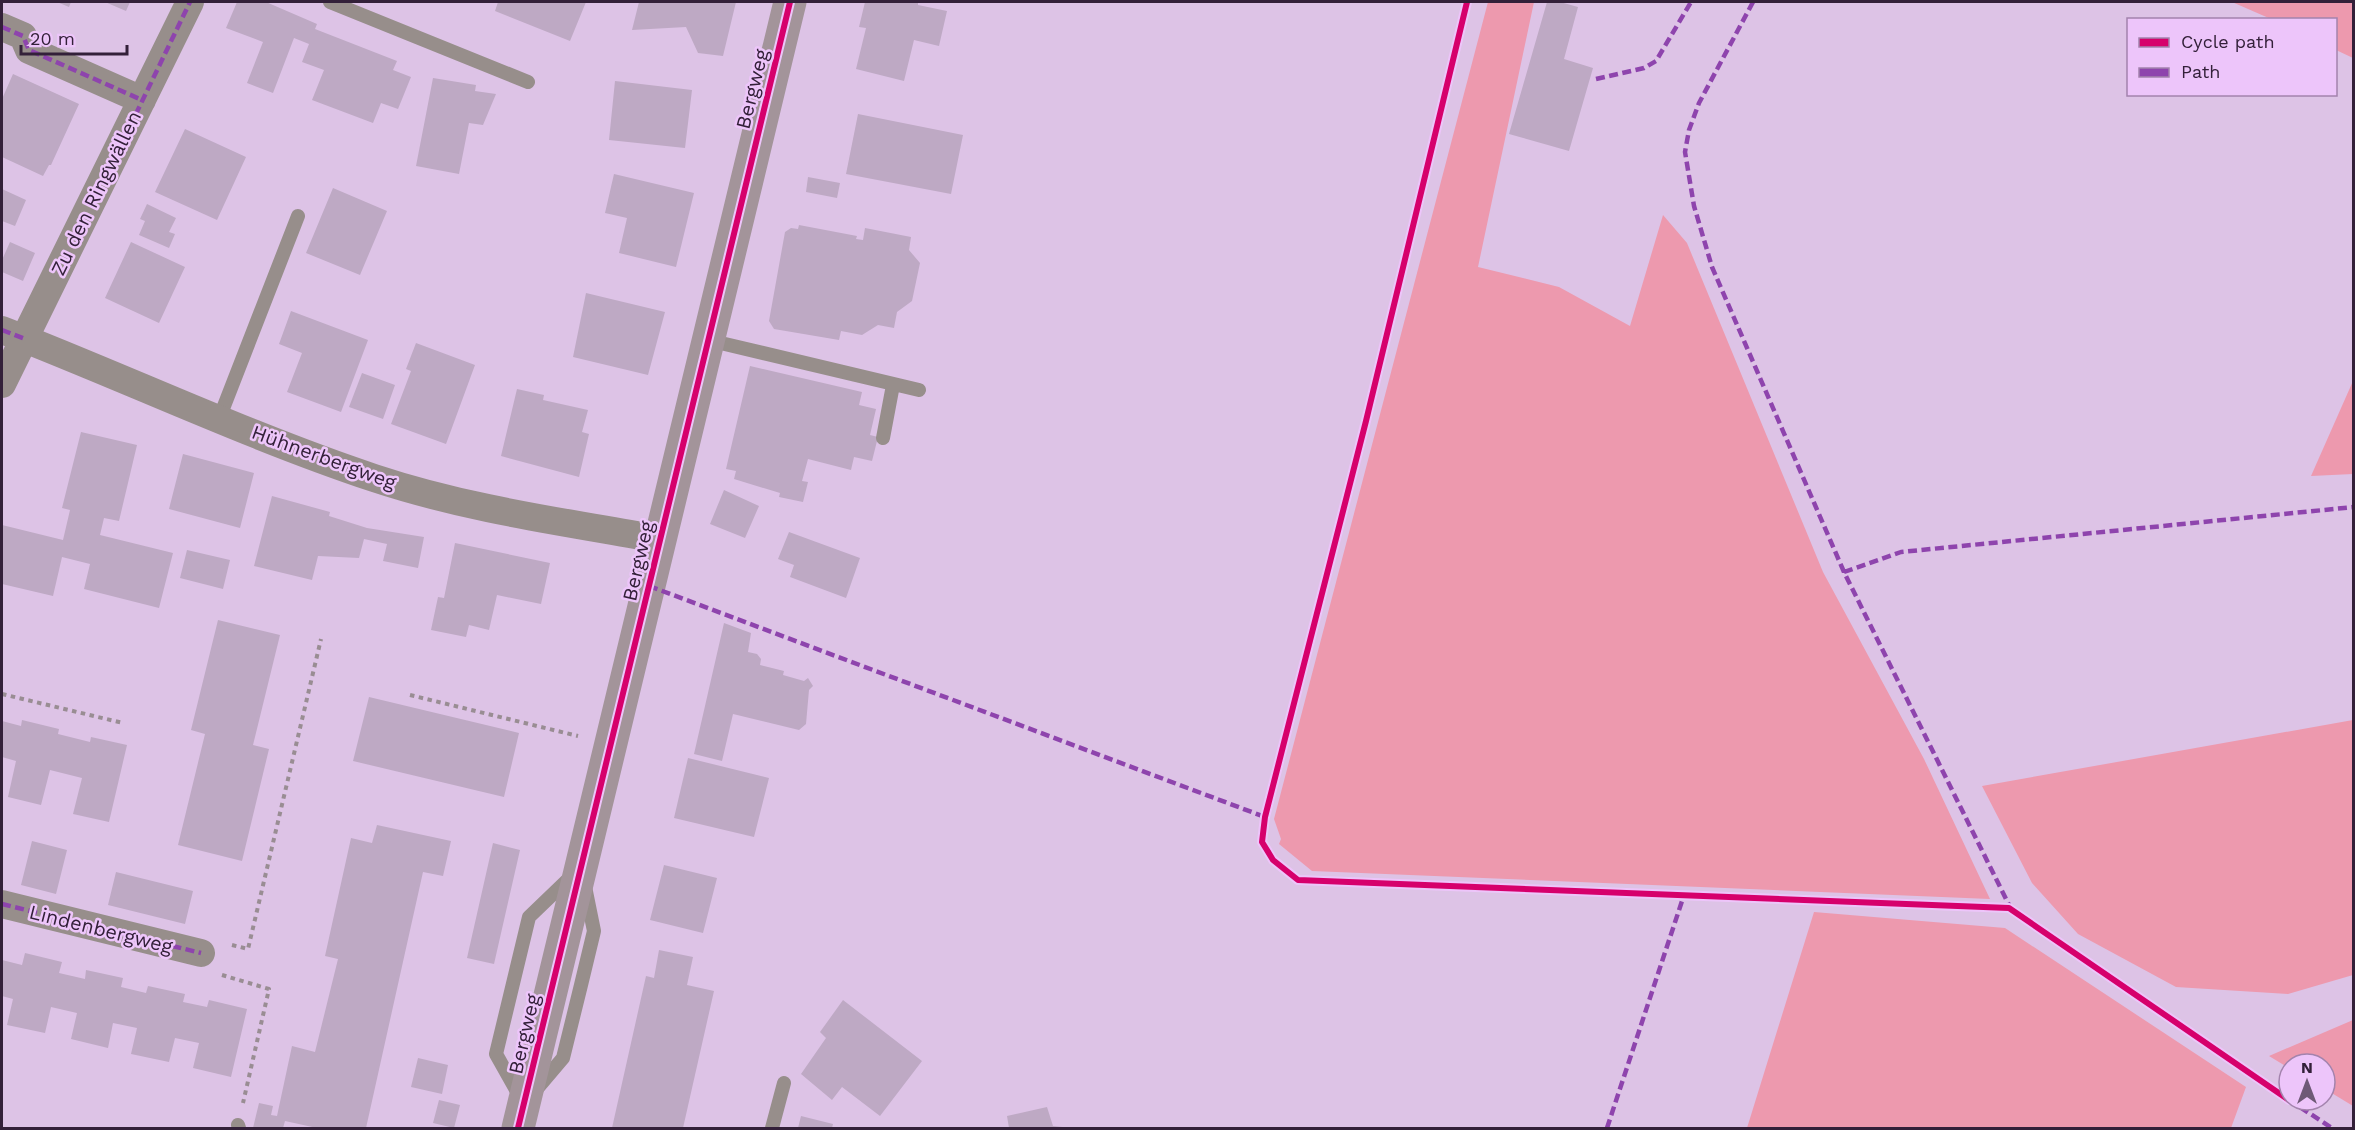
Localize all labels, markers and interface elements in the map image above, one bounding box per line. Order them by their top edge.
scale bar [21,18,128,56]
legend [2127,18,2337,96]
text: 20 m [30,28,75,49]
text: Cycle path [2181,31,2275,52]
street label: Bergweg [731,46,774,131]
text: Path [2181,61,2221,82]
street label: Zu den Ringwällen [46,107,146,279]
street label: Hühnerbergweg [248,420,400,494]
street label: Bergweg [617,518,659,603]
street label: Lindenbergweg [27,900,176,958]
street label: Bergweg [503,991,545,1076]
north arrow [2277,1052,2337,1112]
text: N [2301,1058,2313,1077]

